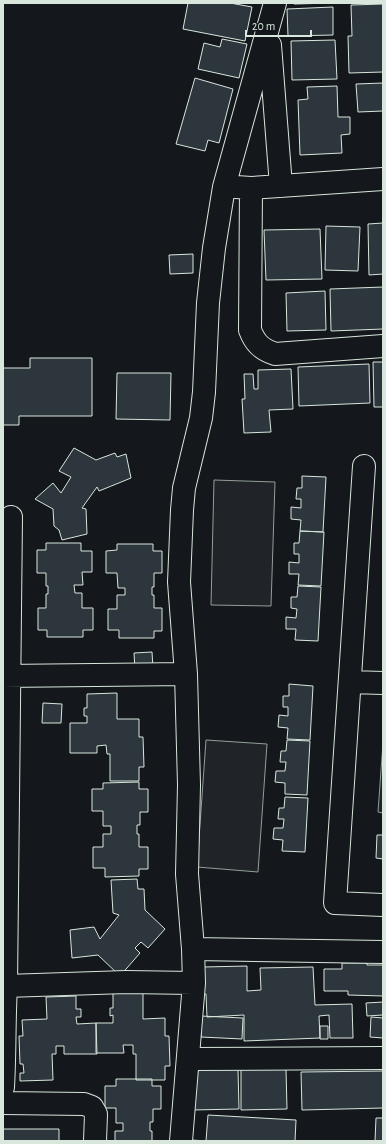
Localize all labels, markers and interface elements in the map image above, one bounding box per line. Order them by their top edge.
scale bar [246,12,311,38]
text: 20 m [252,20,275,32]

